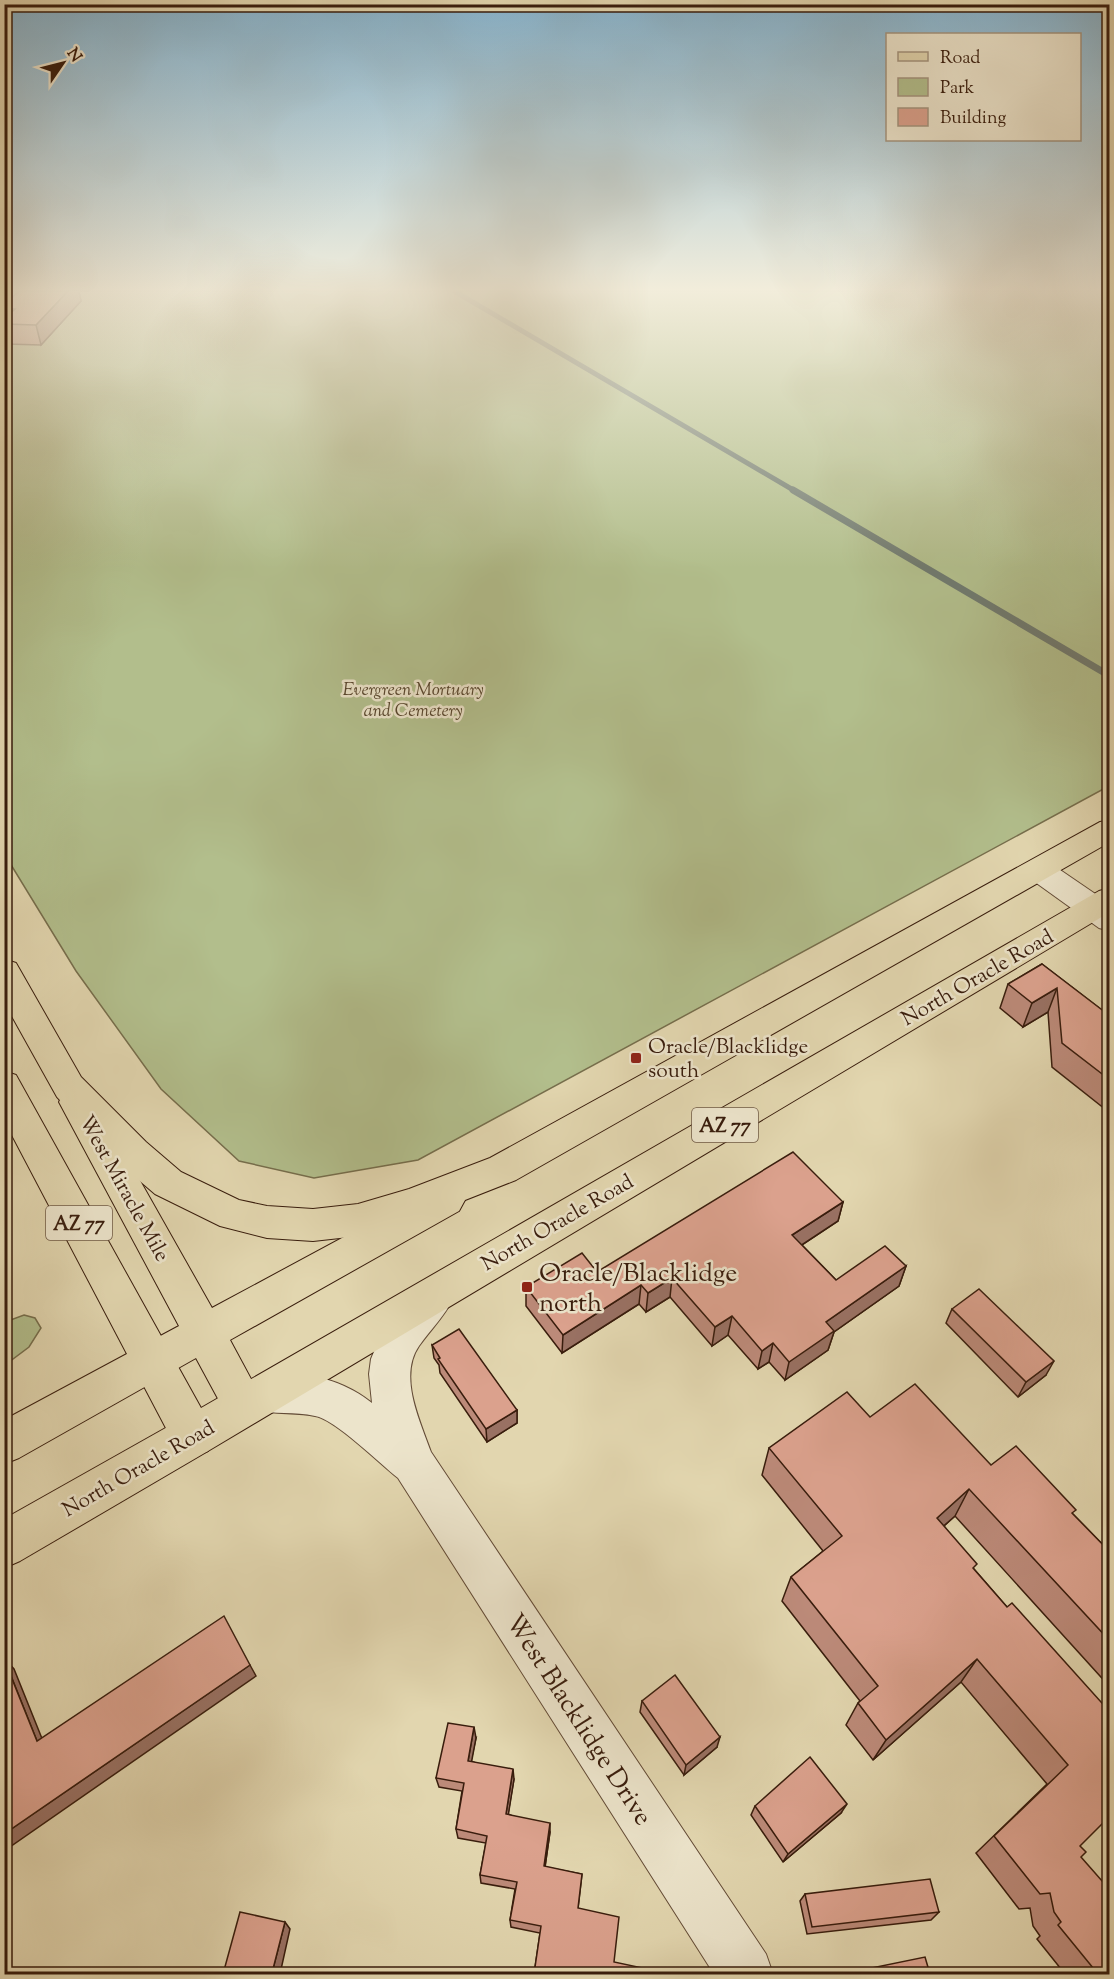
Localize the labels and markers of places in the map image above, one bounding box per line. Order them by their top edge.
place label: Oracle/Blacklidge south [648,1033,808,1087]
marker: Oracle/Blacklidge south [629,1051,643,1065]
place label: Oracle/Blacklidge north [539,1256,737,1323]
marker: Oracle/Blacklidge north [520,1280,534,1294]

